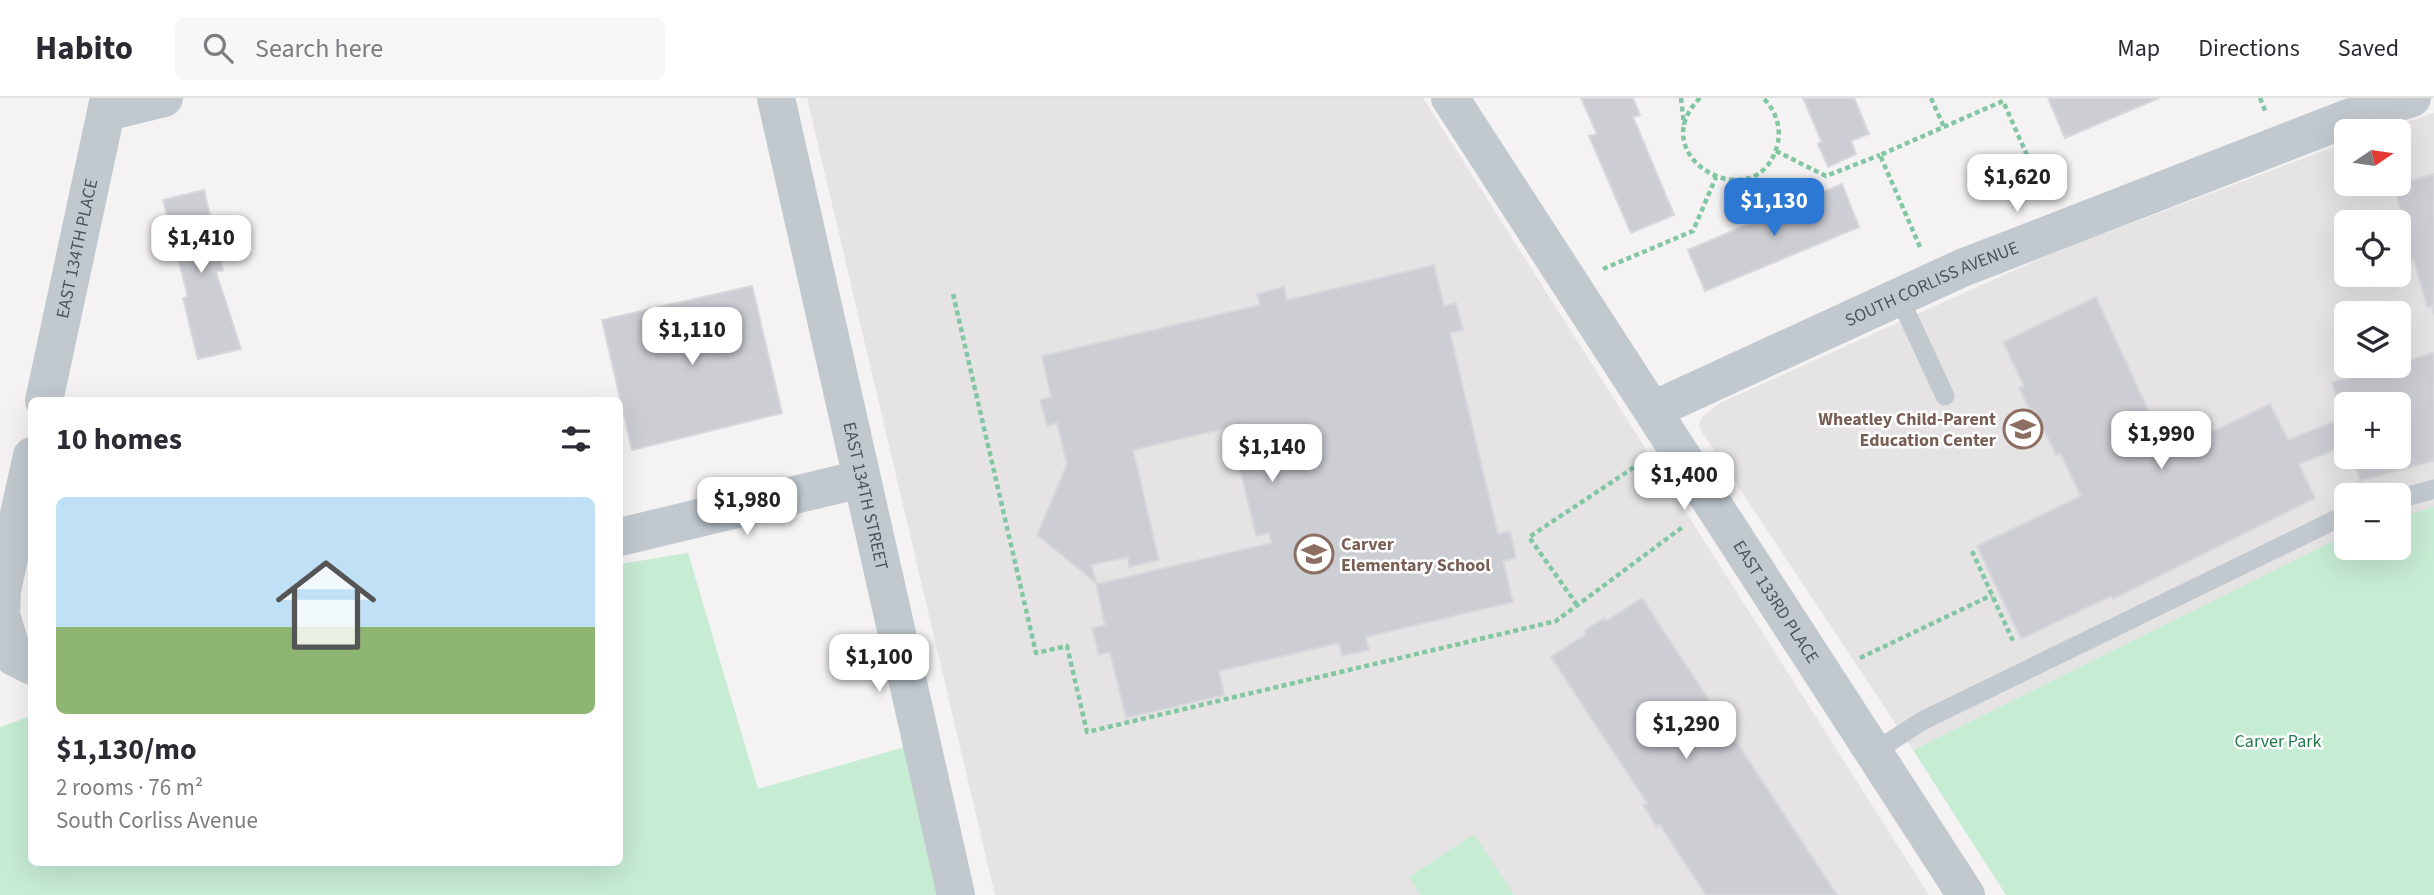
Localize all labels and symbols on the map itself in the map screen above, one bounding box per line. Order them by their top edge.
north arrow [2334,119,2412,196]
pin: $1,620 [1960,155,2074,214]
street label: EAST 134TH PLACE [50,176,104,321]
pin: $1,130 [1717,178,1831,238]
pin: $1,410 [144,216,258,275]
street label: SOUTH CORLISS AVENUE [1841,235,2022,333]
pin: $1,110 [635,308,749,367]
place label: Wheatley Child-Parent Education Center [1818,407,1997,453]
school or university icon: Wheatley Child-Parent Education Center [2002,408,2044,450]
pin: $1,990 [2104,412,2218,471]
street label: EAST 134TH STREET [837,419,895,573]
pin: $1,140 [1215,424,1329,484]
pin: $1,400 [1627,452,1741,512]
pin: $1,980 [690,478,804,537]
place label: Carver Elementary School [1341,532,1491,578]
school or university icon: Carver Elementary School [1293,533,1335,575]
street label: EAST 133RD PLACE [1727,535,1825,668]
pin: $1,100 [822,634,936,694]
pin: $1,290 [1629,702,1743,761]
park label: Carver Park [2235,729,2321,754]

